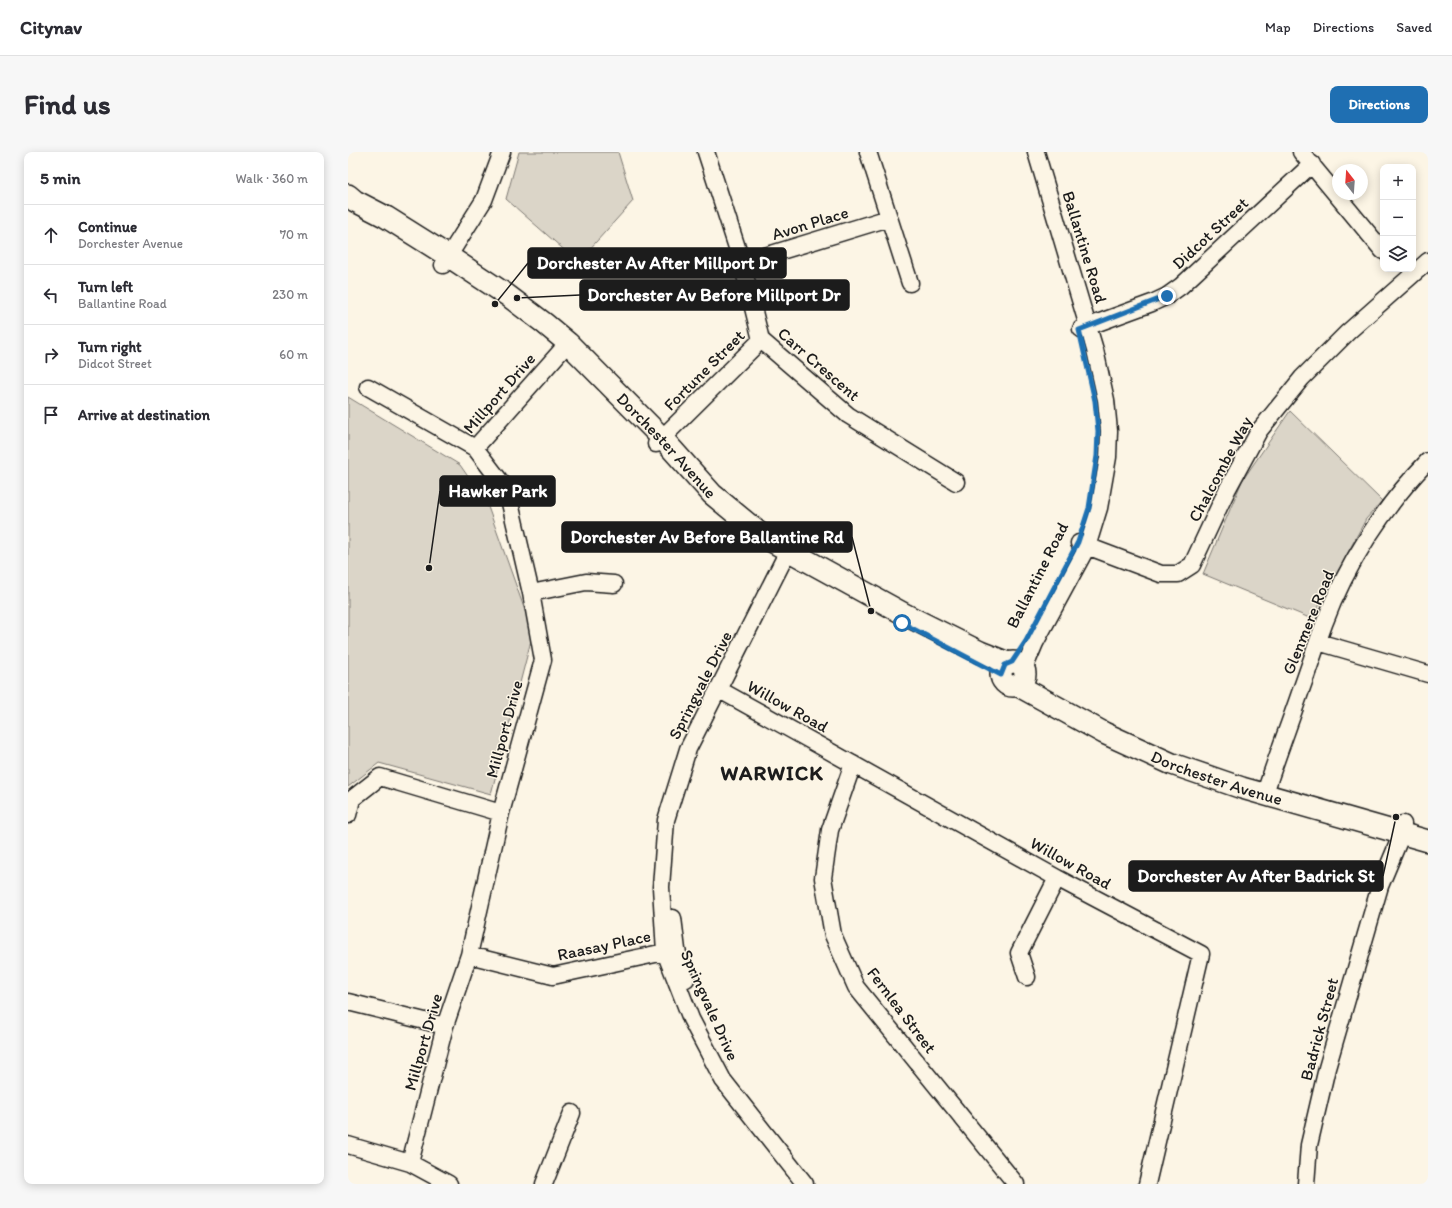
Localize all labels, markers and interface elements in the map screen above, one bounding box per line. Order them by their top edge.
text: Citynav [20,16,82,39]
text: Map [1265,19,1291,36]
text: Directions [1313,19,1374,36]
text: Saved [1396,19,1432,36]
button: Directions [1330,86,1428,123]
text: Find us [24,87,111,121]
north arrow [1332,164,1368,200]
map controls [1380,164,1416,272]
button: + [1380,164,1416,200]
text: 5 min [40,168,80,188]
text: Walk · 360 m [235,171,308,186]
street label: Ballantine Road [1058,189,1112,306]
street label: Didcot Street [1168,193,1252,273]
button: − [1380,200,1416,236]
street label: Avon Place [769,202,851,244]
text: Continue [78,218,137,236]
icon: ahead [40,224,62,246]
text: 70 m [280,227,308,242]
text: Dorchester Avenue [78,236,183,251]
button: layers [1380,236,1416,272]
callout: Dorchester Av After Millport Dr [528,248,786,278]
text: Dorchester Av After Millport Dr [537,252,779,274]
text: Turn left [78,278,133,296]
callout: Dorchester Av Before Millport Dr [580,280,849,310]
icon: left [40,284,62,306]
text: Dorchester Av Before Millport Dr [587,284,842,306]
text: 230 m [272,287,308,302]
route end [1158,287,1176,305]
text: Ballantine Road [78,296,167,311]
street label: Carr Crescent [774,323,864,405]
street label: Fortune Street [660,326,748,414]
text: Turn right [78,338,142,356]
icon: right [40,344,62,366]
text: 60 m [279,347,308,362]
street label: Millport Drive [459,349,539,437]
text: Didcot Street [78,356,152,371]
street label: Dorchester Avenue [613,388,721,502]
icon: arrive [40,404,62,426]
text: Arrive at destination [78,406,210,424]
street label: Chalcombe Way [1184,413,1256,525]
callout: Hawker Park [440,476,555,506]
text: Hawker Park [449,480,548,502]
street label: Ballantine Road [1002,518,1073,631]
callout: Dorchester Av Before Ballantine Rd [562,522,852,552]
text: Dorchester Av Before Ballantine Rd [570,526,844,548]
street label: Glenmere Road [1278,567,1338,677]
route start [893,614,911,632]
street label: Springvale Drive [664,627,736,743]
street label: Willow Road [744,676,833,737]
street label: Millport Drive [481,678,527,780]
street label: Dorchester Avenue [1148,746,1285,809]
district label: WARWICK [720,760,824,785]
street label: Willow Road [1027,833,1116,894]
callout: Dorchester Av After Badrick St [1129,861,1383,891]
text: Dorchester Av After Badrick St [1137,865,1375,887]
street label: Raasay Place [555,925,653,965]
street label: Springvale Drive [677,947,743,1063]
street label: Fernlea Street [863,963,941,1057]
street label: Badrick Street [1296,975,1342,1083]
street label: Millport Drive [400,991,446,1093]

